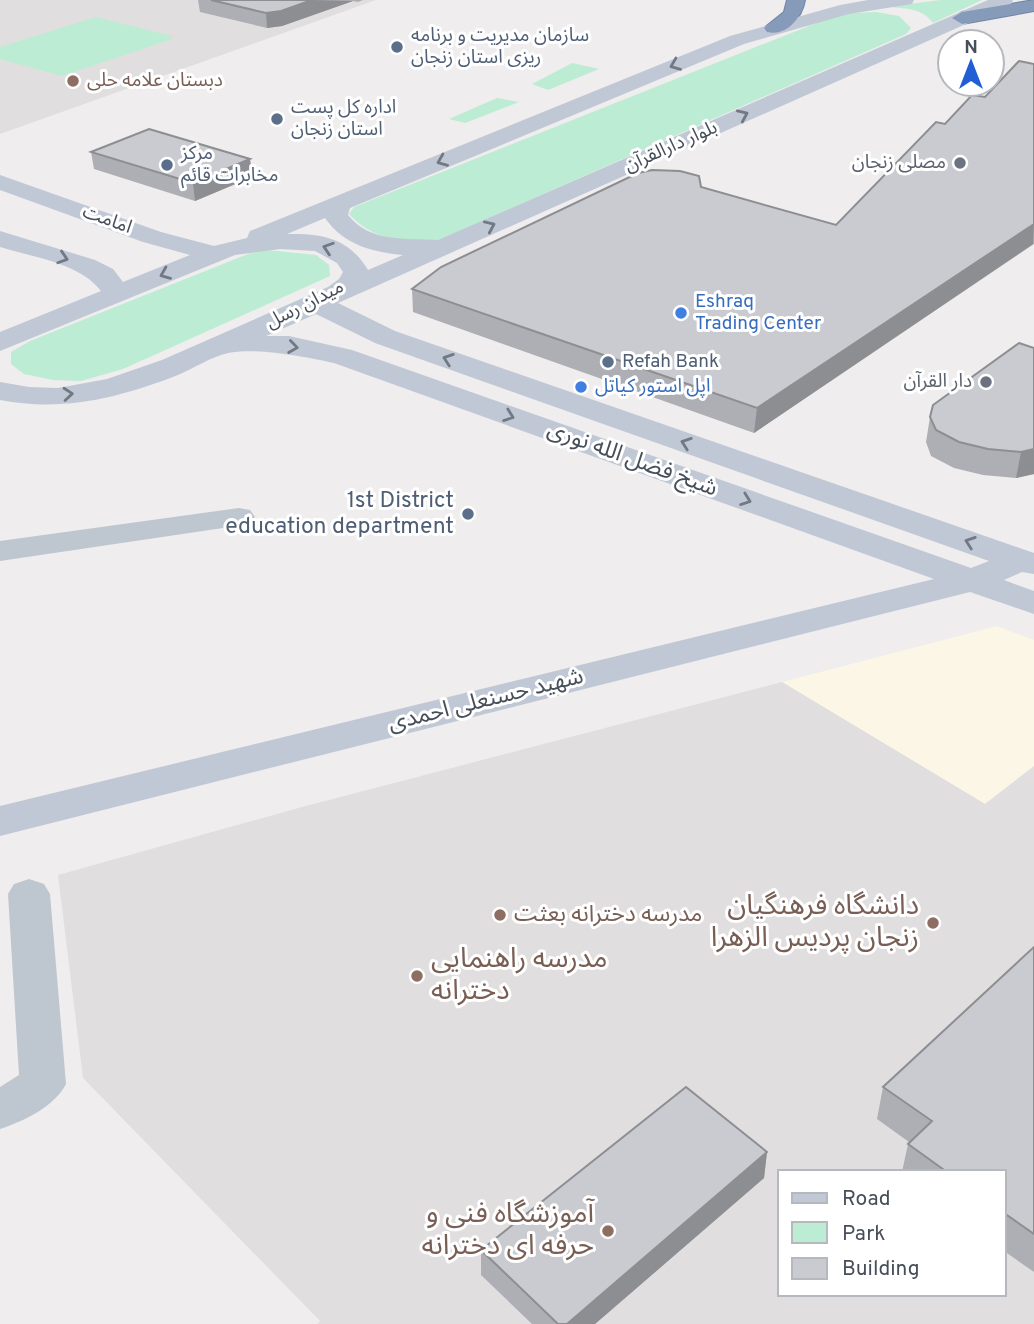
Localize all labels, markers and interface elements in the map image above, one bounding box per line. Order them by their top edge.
place label: سازمان مدیریت و برنامه ریزی استان زنجان [411,24,589,70]
north arrow [936,28,1006,98]
text: N [964,36,978,60]
marker: سازمان مدیریت و برنامه ریزی استان زنجان [389,39,405,55]
one-way arrow [670,57,682,71]
place label: دبستان علامه حلی [87,69,223,93]
marker: دبستان علامه حلی [65,73,81,89]
place label: اداره کل پست استان زنجان [291,96,396,142]
one-way arrow [736,109,748,123]
marker: اداره کل پست استان زنجان [269,111,285,127]
street label: بلوار دارالقرآن [621,116,721,178]
place label: مرکز مخابرات قائم [180,142,278,189]
place label: مصلی زنجان [852,151,946,175]
one-way arrow [437,152,449,166]
marker: مصلی زنجان [952,155,968,171]
marker: مرکز مخابرات قائم [159,157,175,173]
street label: امامت [79,200,135,240]
one-way arrow [483,220,495,234]
one-way arrow [322,242,335,256]
one-way arrow [57,250,69,265]
one-way arrow [159,266,171,280]
street label: میدان رسل [262,275,348,335]
place label: Eshraq Trading Center [695,290,822,336]
marker: Eshraq Trading Center [673,305,689,321]
one-way arrow [287,339,299,354]
place label: Refah Bank [622,350,719,374]
one-way arrow [442,353,454,367]
marker: Refah Bank [600,354,616,370]
place label: دار القرآن [904,370,972,394]
marker: دار القرآن [978,374,994,390]
place label: اپل استور کیاتل [595,375,710,399]
marker: اپل استور کیاتل [573,379,589,395]
one-way arrow [62,387,73,402]
one-way arrow [502,408,515,422]
street label: شیخ فضل الله نوری [543,416,721,504]
one-way arrow [680,437,692,451]
place label: 1st District education department [225,487,454,542]
one-way arrow [740,492,752,506]
marker: 1st District education department [460,506,476,522]
one-way arrow [964,536,976,550]
street label: شهید حسنعلی احمدی [385,663,587,739]
place label: دانشگاه فرهنگیان زنجان پردیس الزهرا [711,889,919,957]
place label: مدرسه دخترانه بعثت [514,901,702,930]
marker: مدرسه دخترانه بعثت [492,907,508,923]
marker: دانشگاه فرهنگیان زنجان پردیس الزهرا [925,915,941,931]
place label: مدرسه راهنمایی دخترانه [431,942,607,1010]
marker: مدرسه راهنمایی دخترانه [409,968,425,984]
legend [778,1170,1006,1296]
text: Road [842,1186,891,1213]
place label: آموزشگاه فنی و حرفه ای دخترانه [422,1197,596,1265]
text: Park [842,1221,885,1248]
marker: آموزشگاه فنی و حرفه ای دخترانه [600,1223,616,1239]
text: Building [842,1256,920,1283]

